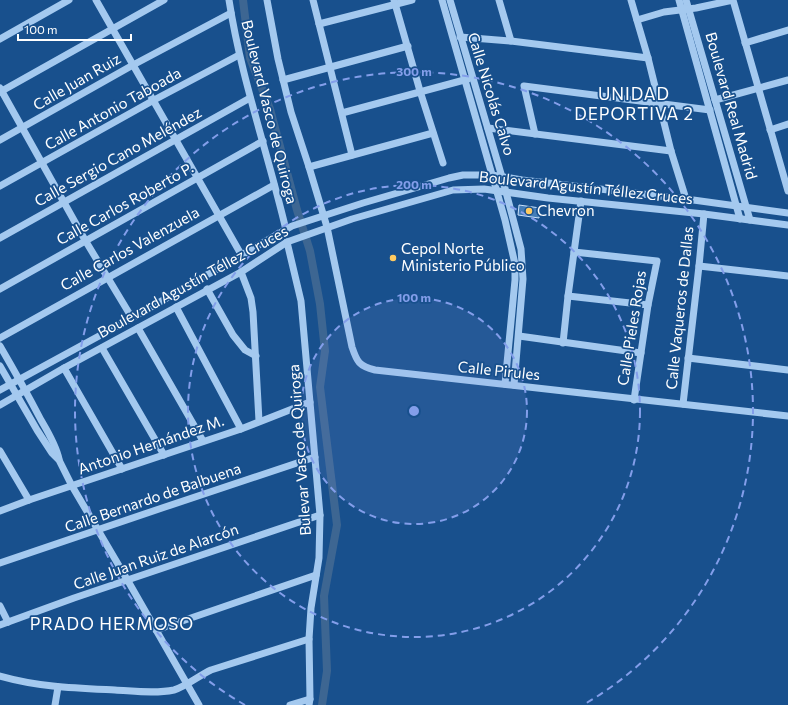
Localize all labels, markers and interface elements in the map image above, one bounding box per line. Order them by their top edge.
scale bar [18,16,131,42]
street label: Boulevard Vasco de Quiroga [238,18,302,206]
text: 100 m [24,22,58,36]
street label: Calle Nicolás Calvo [465,30,519,157]
street label: Boulevard Real Madrid [702,30,762,181]
street label: Calle Juan Ruiz [29,49,124,113]
street label: Calle Antonio Taboada [41,63,184,153]
text: 300 m [396,64,432,78]
district label: UNIDAD DEPORTIVA 2 [574,83,694,124]
street label: Calle Sergio Cano Meléndez [31,103,204,210]
street label: Calle Carlos Roberto P. [53,158,196,248]
street label: Boulevard Agustín Téllez Cruces [478,167,694,207]
text: 200 m [396,177,432,191]
place label: Chevron [537,201,595,219]
street label: Calle Carlos Valenzuela [57,202,202,294]
marker: Chevron [524,206,534,216]
street label: Boulevard Agustín Téllez Cruces [94,221,291,341]
street label: Calle Vaqueros de Dallas [661,225,697,390]
place label: Cepol Norte Ministerio Público [401,239,525,274]
marker: Cepol Norte Ministerio Público [388,253,398,263]
street label: Calle Pieles Rojas [613,269,649,387]
text: 100 m [397,290,431,304]
street label: Calle Pirules [457,357,541,383]
street label: Bulevar Vasco de Quiroga [284,364,314,536]
centre of rings [407,404,421,418]
street label: Antonio Hernández M. [75,411,226,477]
street label: Calle Bernardo de Balbuena [62,458,243,536]
street label: Calle Juan Ruiz de Alarcón [71,519,241,593]
district label: PRADO HERMOSO [30,613,194,634]

